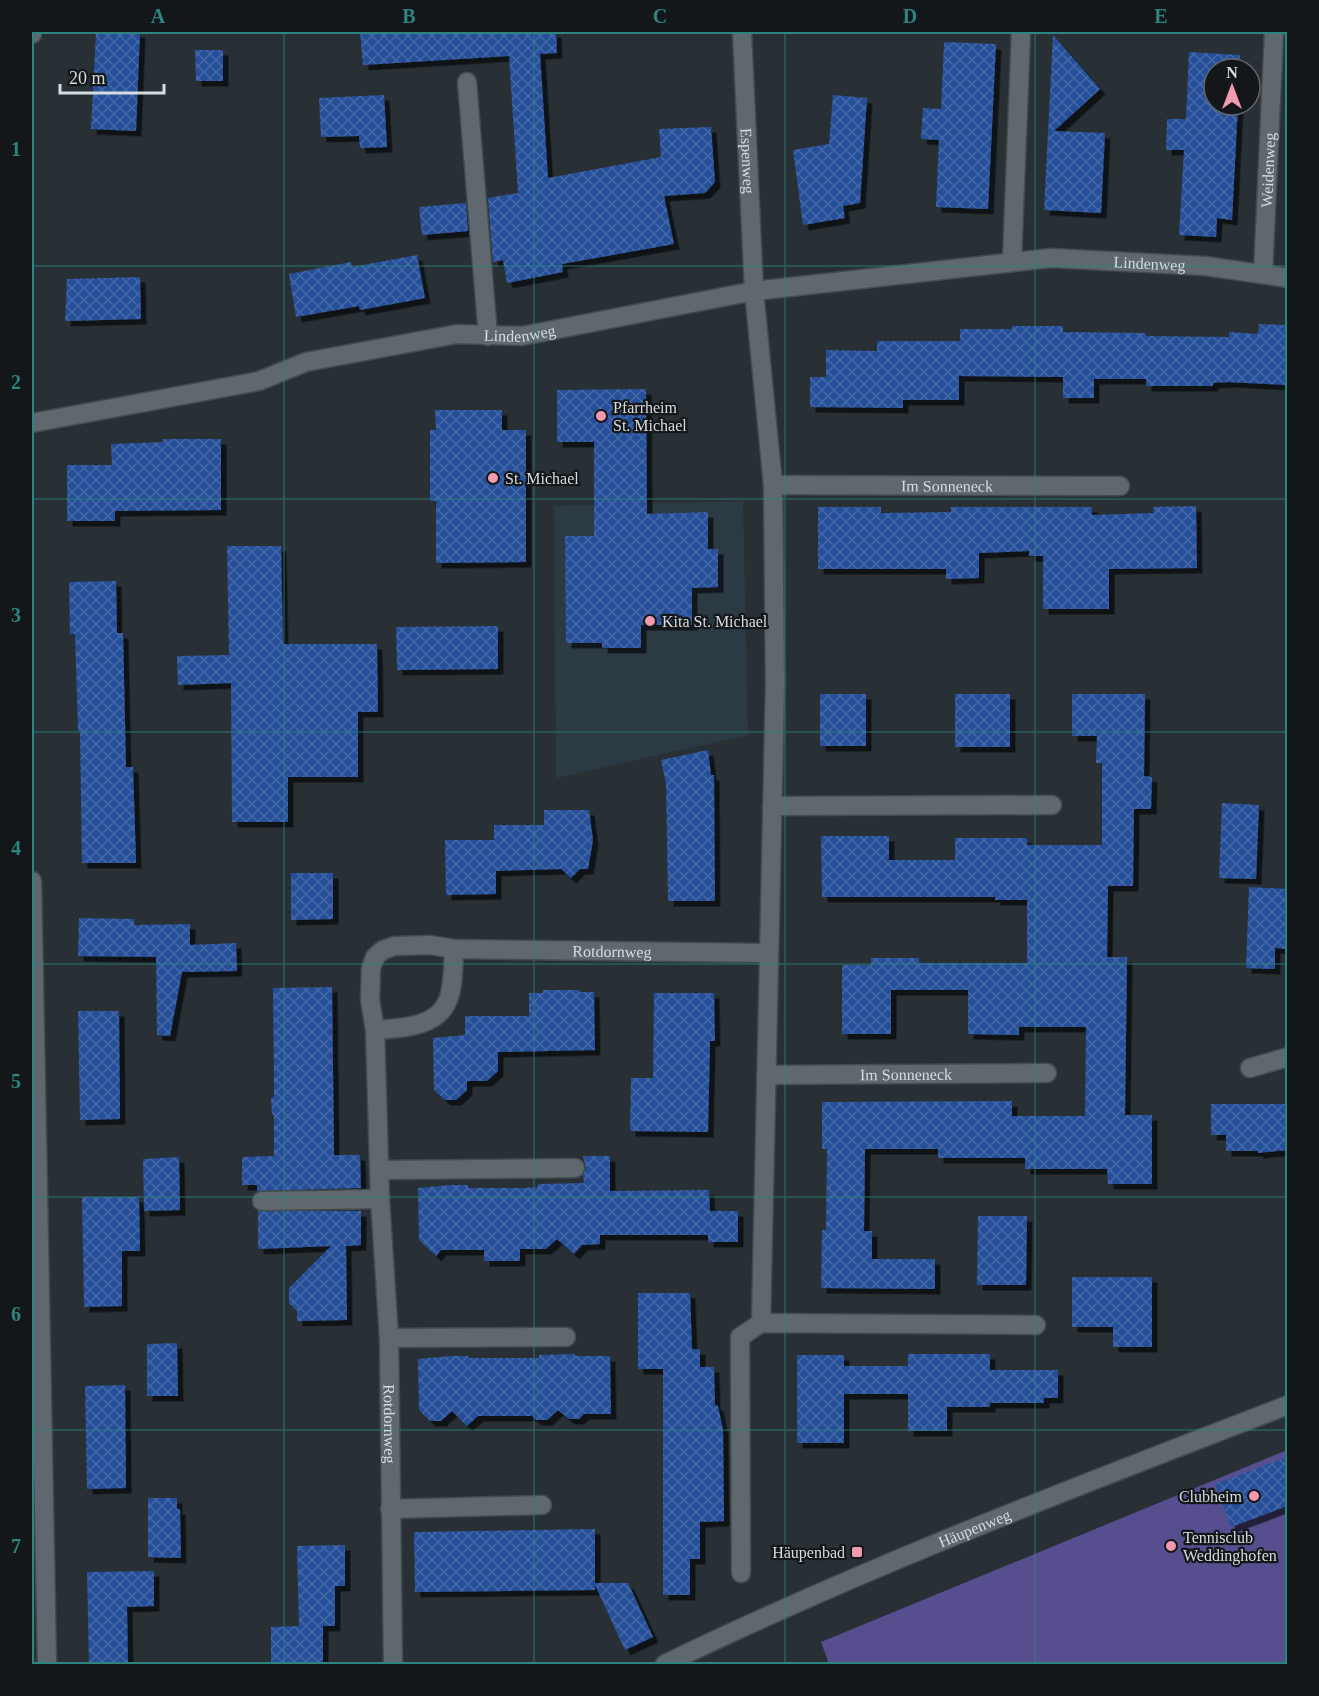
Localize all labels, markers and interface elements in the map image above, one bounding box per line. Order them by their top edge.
text: A [151,5,166,27]
text: B [402,5,416,27]
text: C [653,5,667,27]
text: D [903,5,917,27]
text: E [1154,5,1168,27]
scale bar [60,57,164,95]
north arrow [1202,57,1262,117]
text: N [1226,64,1238,81]
text: 20 m [69,68,106,88]
street label: Espenweg [737,128,757,194]
street label: Weidenweg [1258,132,1279,208]
text: 1 [11,138,21,160]
street label: Lindenweg [1113,253,1186,275]
street label: Lindenweg [484,322,557,345]
text: 2 [11,371,21,393]
place label: Pfarrheim St. Michael [613,399,687,434]
marker: Pfarrheim St. Michael [594,409,608,423]
place label: St. Michael [505,470,579,487]
marker: St. Michael [486,471,500,485]
street label: Im Sonneneck [901,477,993,495]
text: 3 [11,604,21,626]
place label: Kita St. Michael [662,613,768,630]
marker: Kita St. Michael [643,614,657,628]
text: 4 [11,837,21,859]
street label: Rotdornweg [572,943,652,962]
street label: Im Sonneneck [860,1066,952,1083]
text: 5 [11,1070,21,1092]
text: 6 [11,1303,21,1325]
street label: Rotdornweg [380,1384,399,1463]
place label: Clubheim [1179,1488,1243,1505]
marker: Clubheim [1247,1489,1261,1503]
street label: Häupenweg [936,1506,1013,1551]
place label: Tennisclub Weddinghofen [1183,1529,1277,1565]
text: 7 [11,1535,21,1557]
marker: Tennisclub Weddinghofen [1164,1539,1178,1553]
place label: Häupenbad [772,1544,845,1562]
marker: Häupenbad [850,1545,864,1559]

